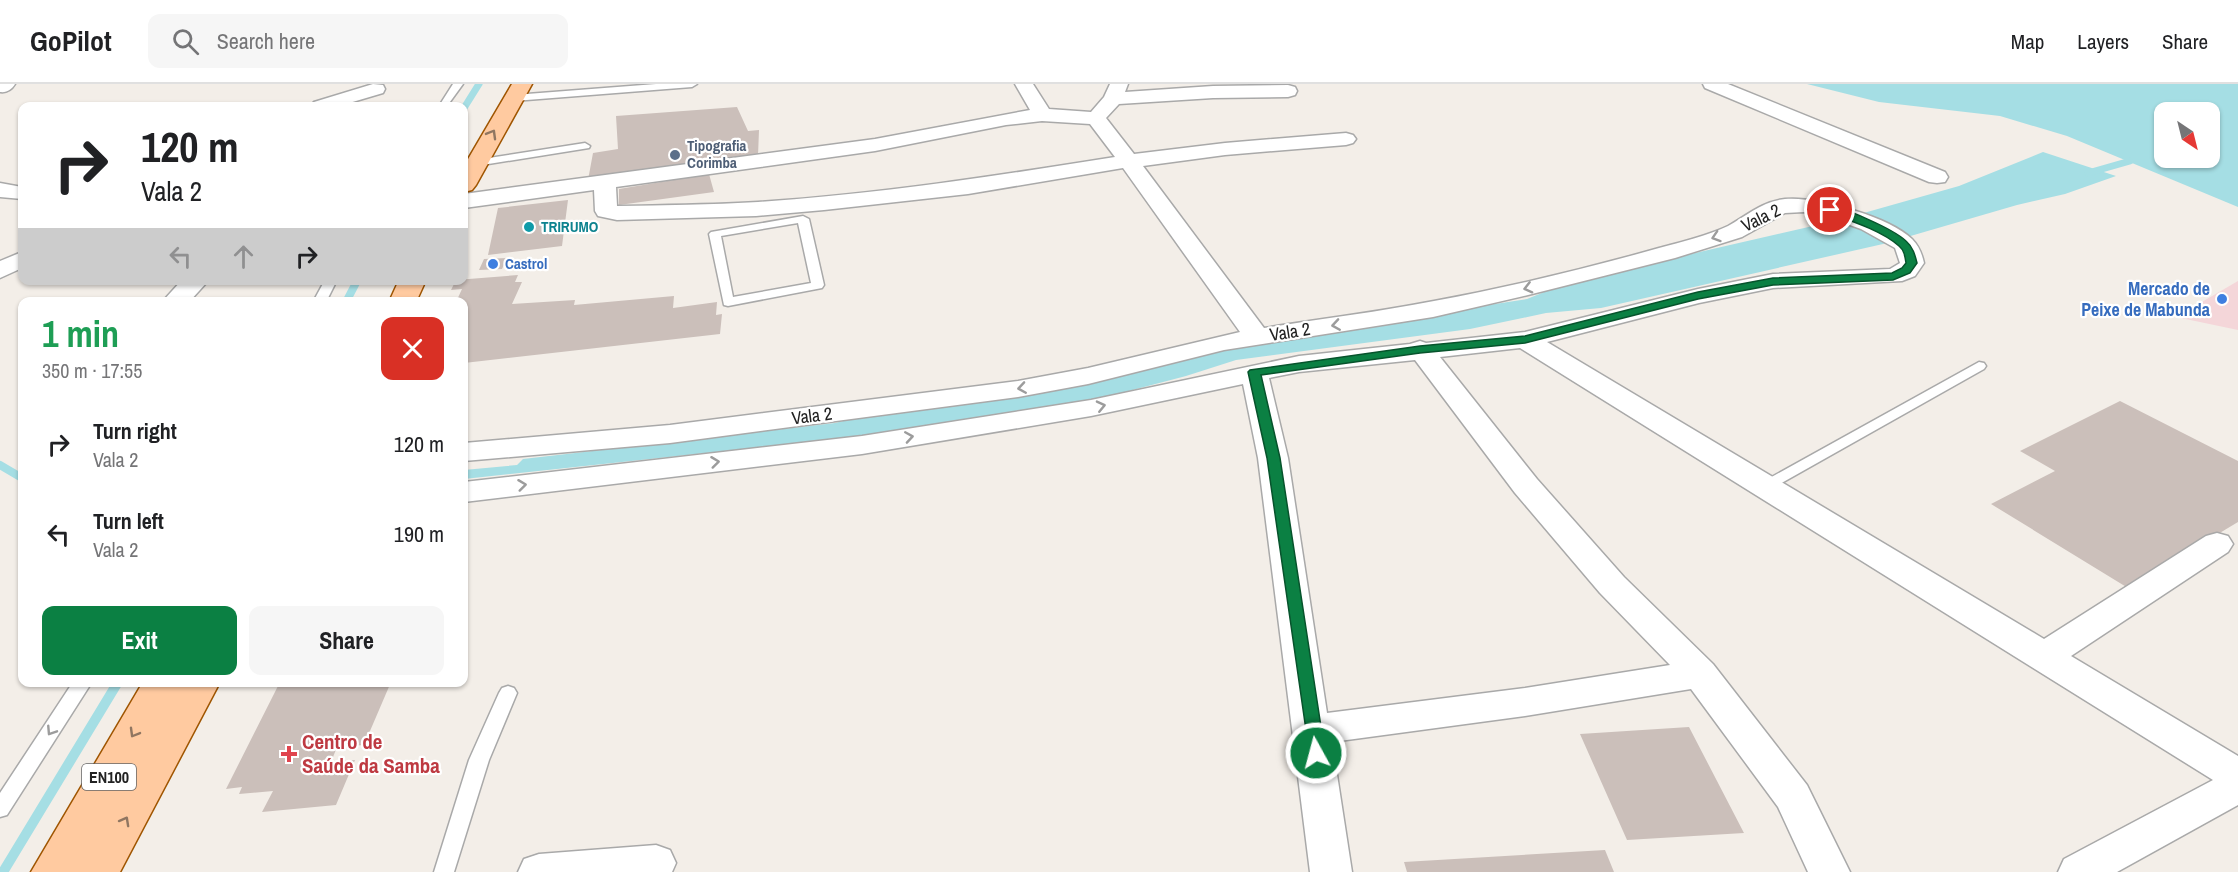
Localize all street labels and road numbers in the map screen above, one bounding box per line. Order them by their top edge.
street label: Vala 2 [1737,197,1785,238]
street label: Vala 2 [1268,316,1312,347]
street label: Vala 2 [790,401,834,430]
road number: EN100 [82,764,136,790]

